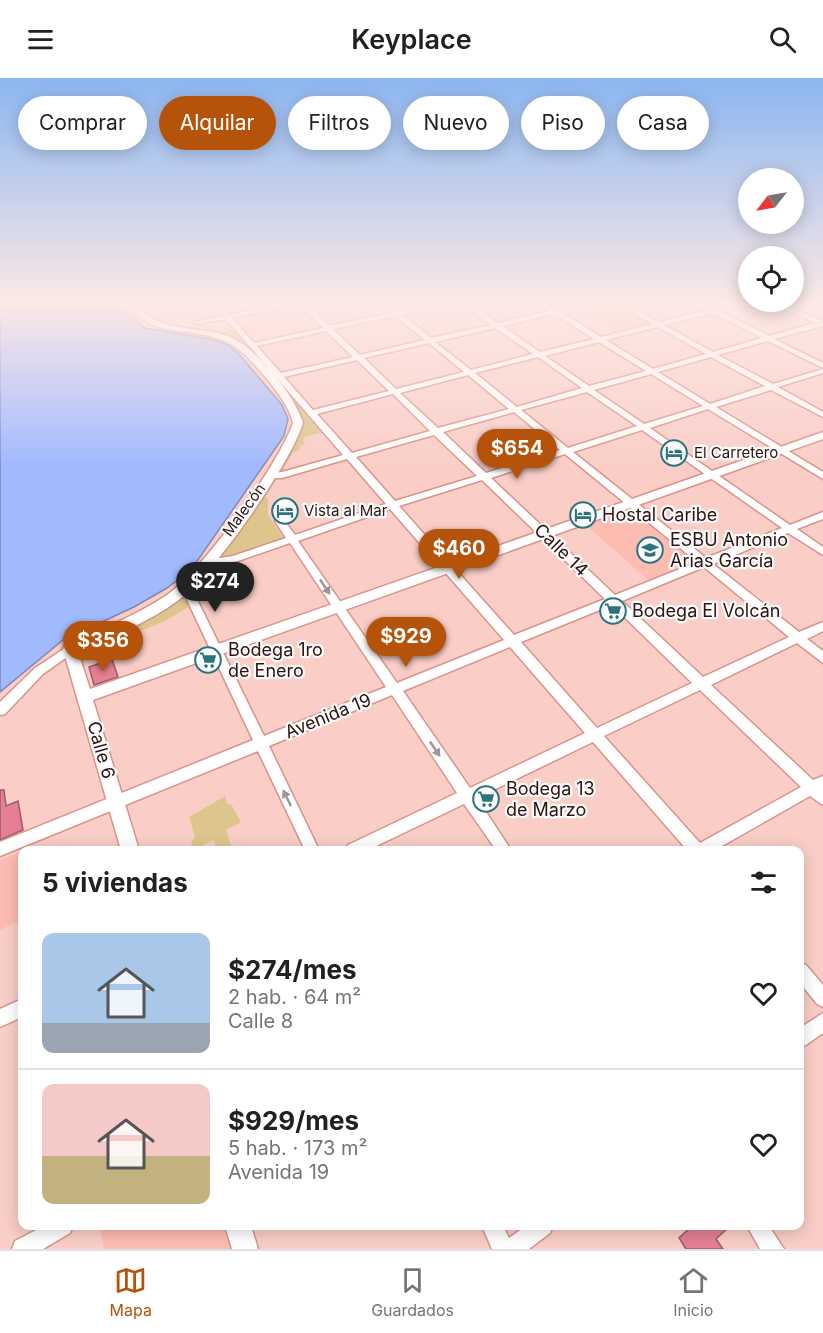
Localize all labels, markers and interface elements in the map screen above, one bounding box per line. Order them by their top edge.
icon: menu [24,23,57,56]
text: Keyplace [351,23,472,56]
icon: search [766,23,799,56]
chip: Comprar [18,96,147,150]
chip: Alquilar [159,96,276,150]
chip: Filtros [288,96,391,150]
chip: Nuevo [403,96,509,150]
chip: Piso [521,96,605,150]
chip: Casa [617,96,709,150]
north arrow [738,168,804,234]
map controls [738,168,804,312]
button: locate [738,246,804,312]
pin: $654 [481,429,553,480]
text: $654 [491,436,543,460]
hotel icon: El Carretero [659,438,689,468]
place label: El Carretero [694,443,778,462]
street label: Malecón [218,480,269,540]
hotel icon: Vista al Mar [270,496,300,526]
hotel icon: Hostal Caribe [568,500,598,530]
place label: Vista al Mar [304,501,388,520]
place label: Hostal Caribe [602,504,717,525]
street label: Calle 14 [530,519,593,580]
pin: $460 [423,529,495,580]
place label: ESBU Antonio Arias García [670,529,788,571]
school or university icon: ESBU Antonio Arias García [635,535,665,565]
text: $460 [432,536,486,560]
pin: $274 [179,562,251,613]
text: $274 [190,569,240,593]
one-way arrow [319,579,330,595]
supermarket icon: Bodega El Volcán [598,596,628,626]
place label: Bodega El Volcán [632,600,780,621]
pin: $929 [370,617,442,668]
pin: $356 [67,621,139,672]
text: $929 [380,624,432,648]
text: $356 [77,628,129,652]
place label: Bodega 1ro de Enero [228,639,323,681]
supermarket icon: Bodega 1ro de Enero [193,645,223,675]
street label: Avenida 19 [282,689,374,742]
street label: Calle 6 [83,719,120,781]
one-way arrow [429,740,441,756]
place label: Bodega 13 de Marzo [506,778,595,820]
supermarket icon: Bodega 13 de Marzo [471,784,501,814]
one-way arrow [283,789,292,806]
icon: filters [747,866,780,899]
text: 5 viviendas [42,867,188,898]
text: $274/mes [228,954,356,985]
icon: home [90,957,162,1029]
icon: heart [747,977,780,1010]
text: 2 hab. · 64 m² [228,985,361,1009]
text: Calle 8 [228,1009,293,1033]
text: $929/mes [228,1105,359,1136]
icon: home [90,1108,162,1180]
icon: heart [747,1128,780,1161]
text: 5 hab. · 173 m² [228,1136,367,1160]
text: Avenida 19 [228,1160,329,1184]
tab: Mapa [110,1264,152,1320]
tab: Guardados [371,1264,454,1320]
tab: Inicio [673,1264,713,1320]

